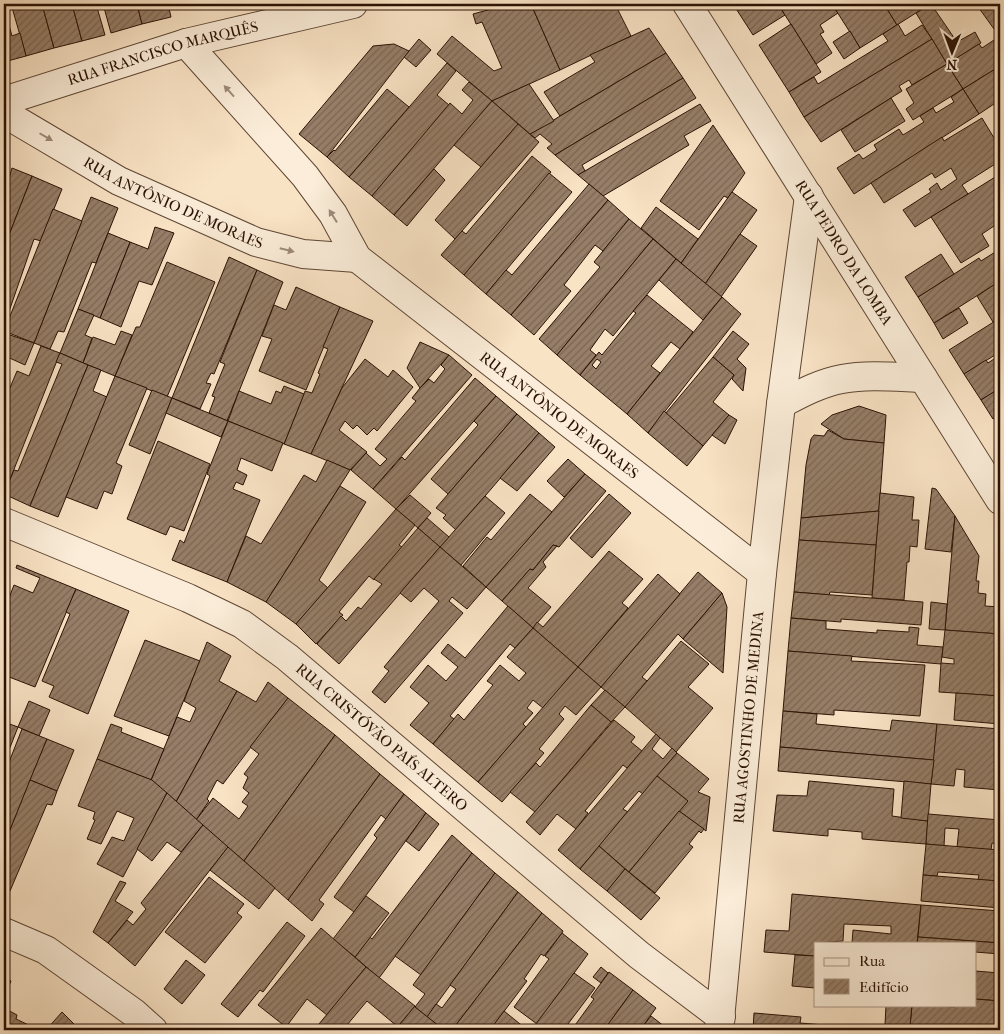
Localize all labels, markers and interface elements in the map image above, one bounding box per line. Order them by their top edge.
street label: RUA FRANCISCO MARQUÊS [65,17,260,89]
north arrow [926,28,976,78]
text: N [946,56,957,73]
one-way arrow [223,86,235,98]
one-way arrow [39,133,52,142]
street label: RUA ANTÔNIO DE MORAES [80,153,265,252]
street label: RUA PEDRO DA LOMBA [791,177,896,329]
one-way arrow [329,209,338,222]
one-way arrow [280,246,295,254]
street label: RUA ANTÔNIO DE MORAES [476,348,643,483]
street label: RUA AGOSTINHO DE MEDINA [729,610,767,824]
street label: RUA CRISTÓVÃO PAÍS ALTERO [292,659,471,815]
legend [814,942,976,1006]
text: Rua [859,952,886,970]
text: Edifício [859,978,909,996]

